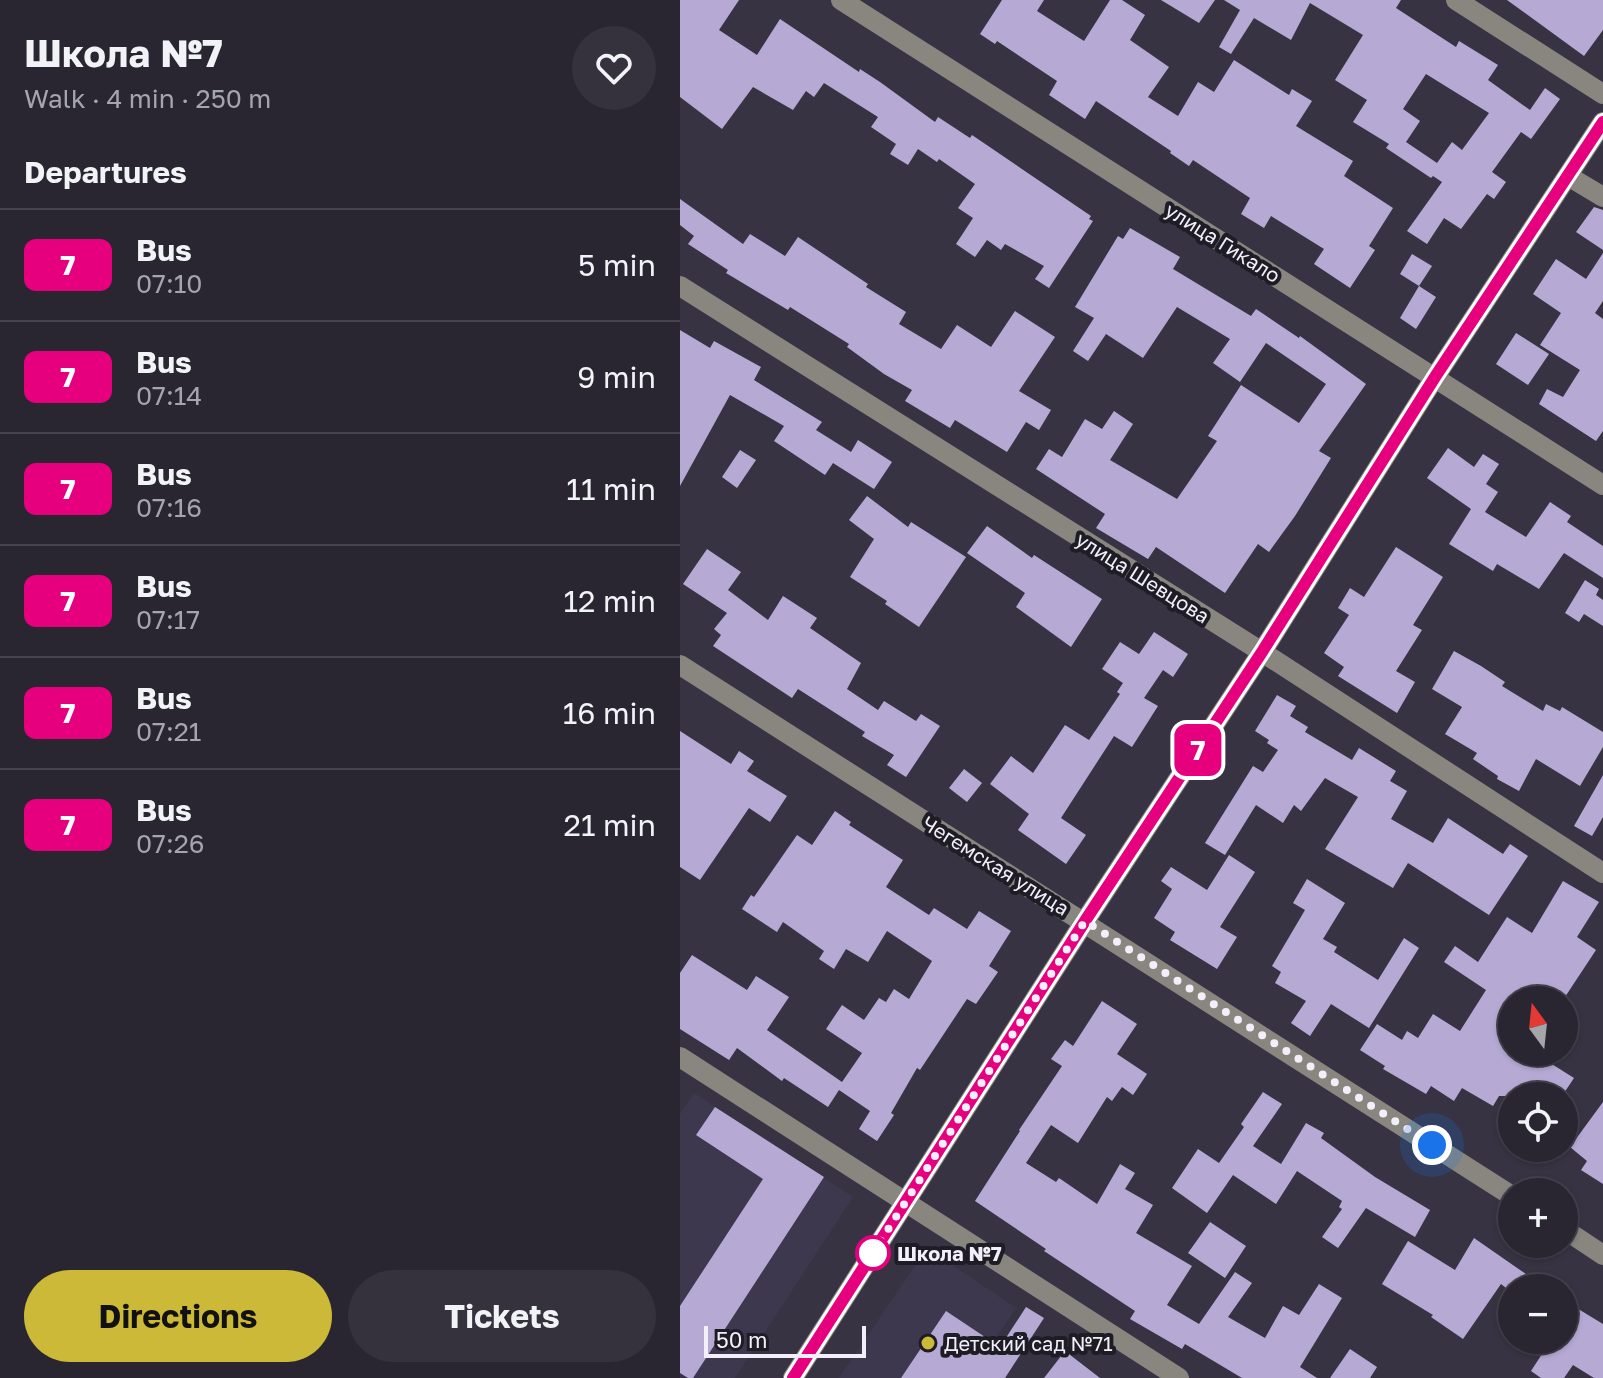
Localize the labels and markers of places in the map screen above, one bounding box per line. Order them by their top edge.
marker: Школа №7 [856,1236,890,1270]
place label: Школа №7 [897,1241,1002,1265]
place label: Детский сад №71 [944,1331,1113,1355]
marker: Детский сад №71 [919,1334,937,1352]

